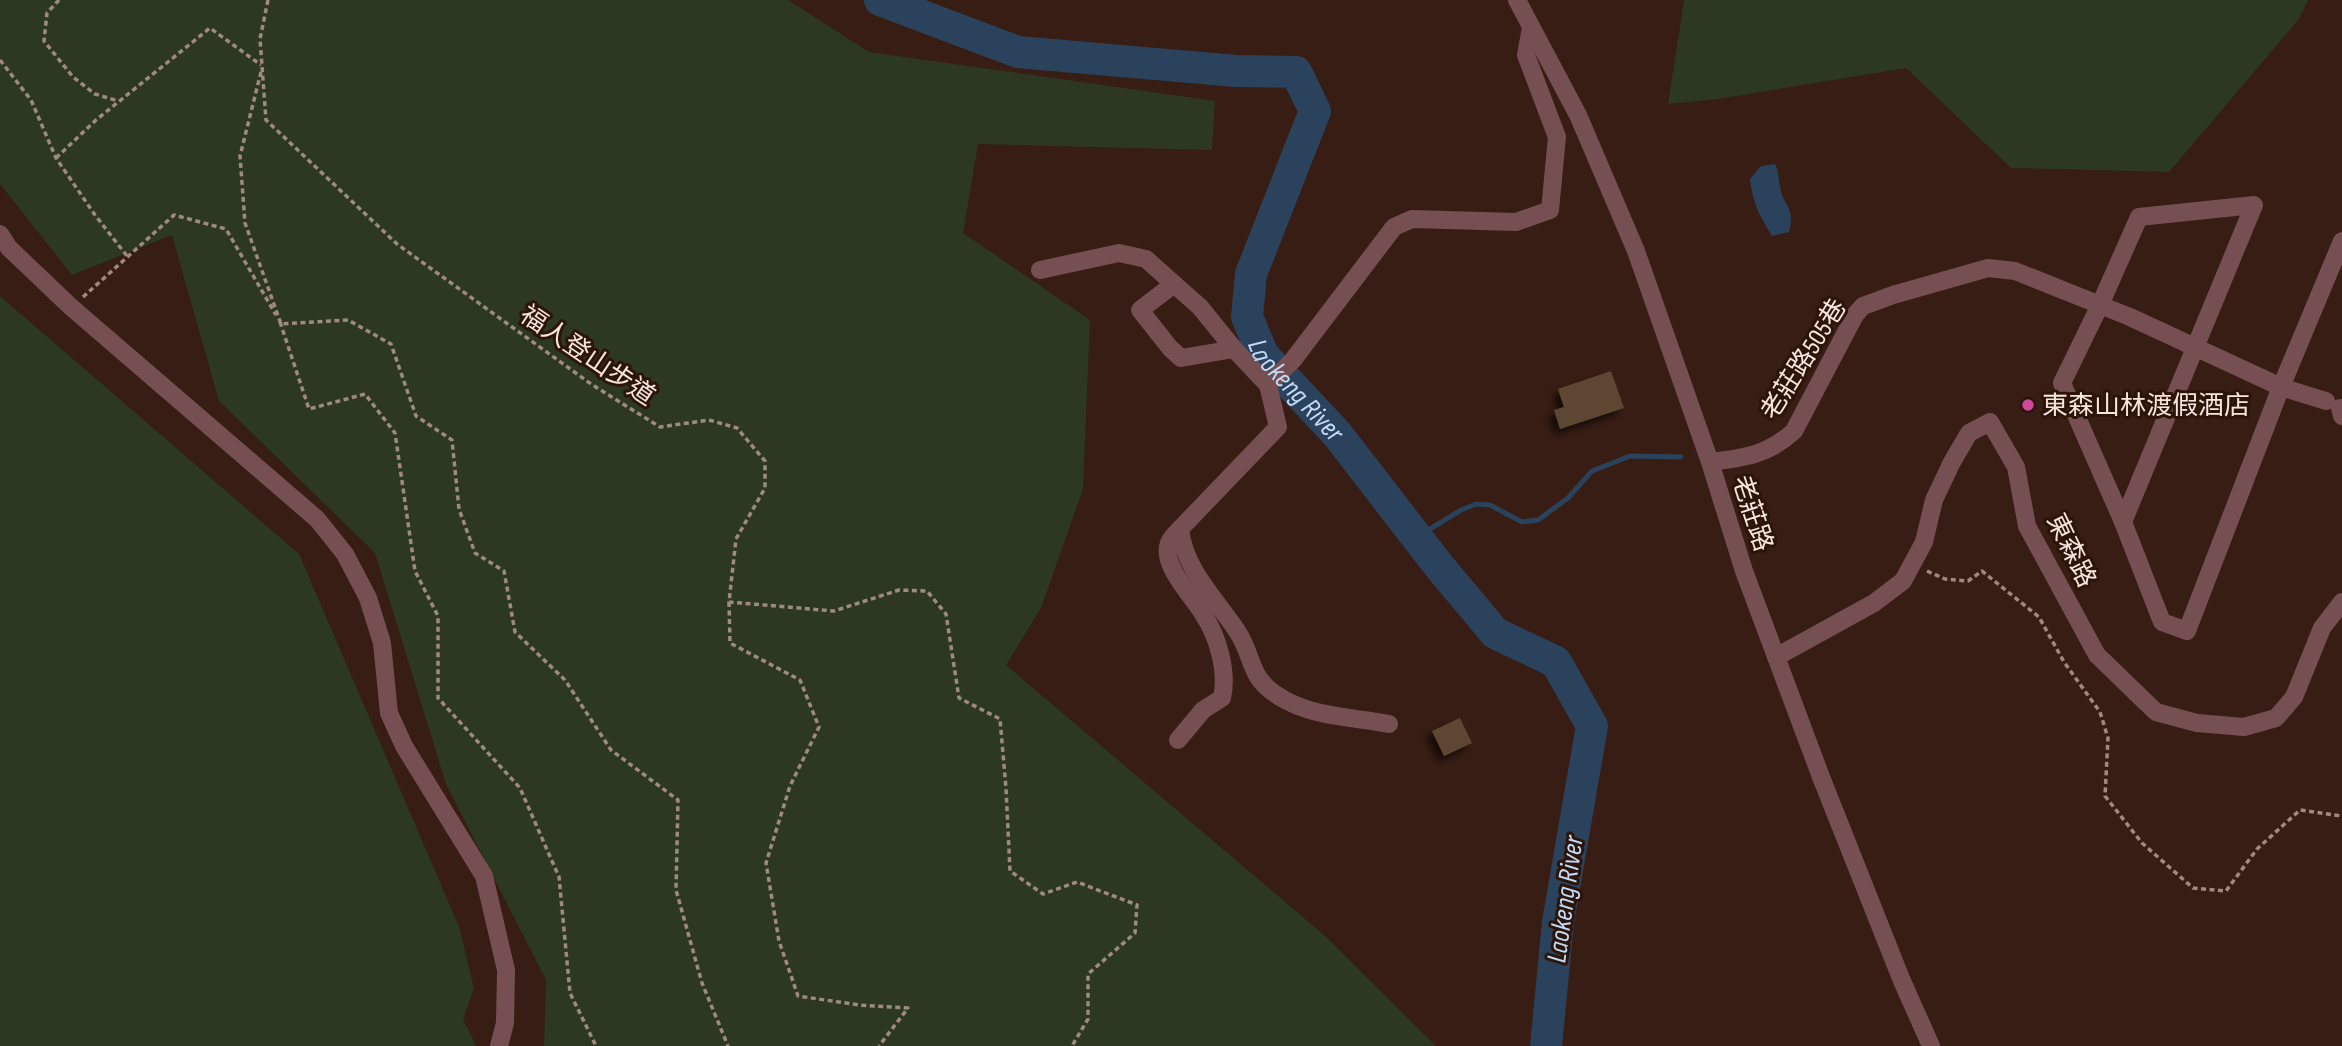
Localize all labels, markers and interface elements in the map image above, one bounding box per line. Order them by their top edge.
street label: 老莊路505巷 [1755,294,1854,426]
street label: 福人登山步道 [514,300,661,413]
water label: Laokeng River [1240,334,1351,450]
place label: 東森山林渡假酒店 [2042,391,2250,422]
marker: 東森山林渡假酒店 [2020,397,2036,413]
street label: 老莊路 [1725,472,1778,555]
street label: 東森路 [2040,509,2102,593]
water label: Laokeng River [1540,833,1591,965]

